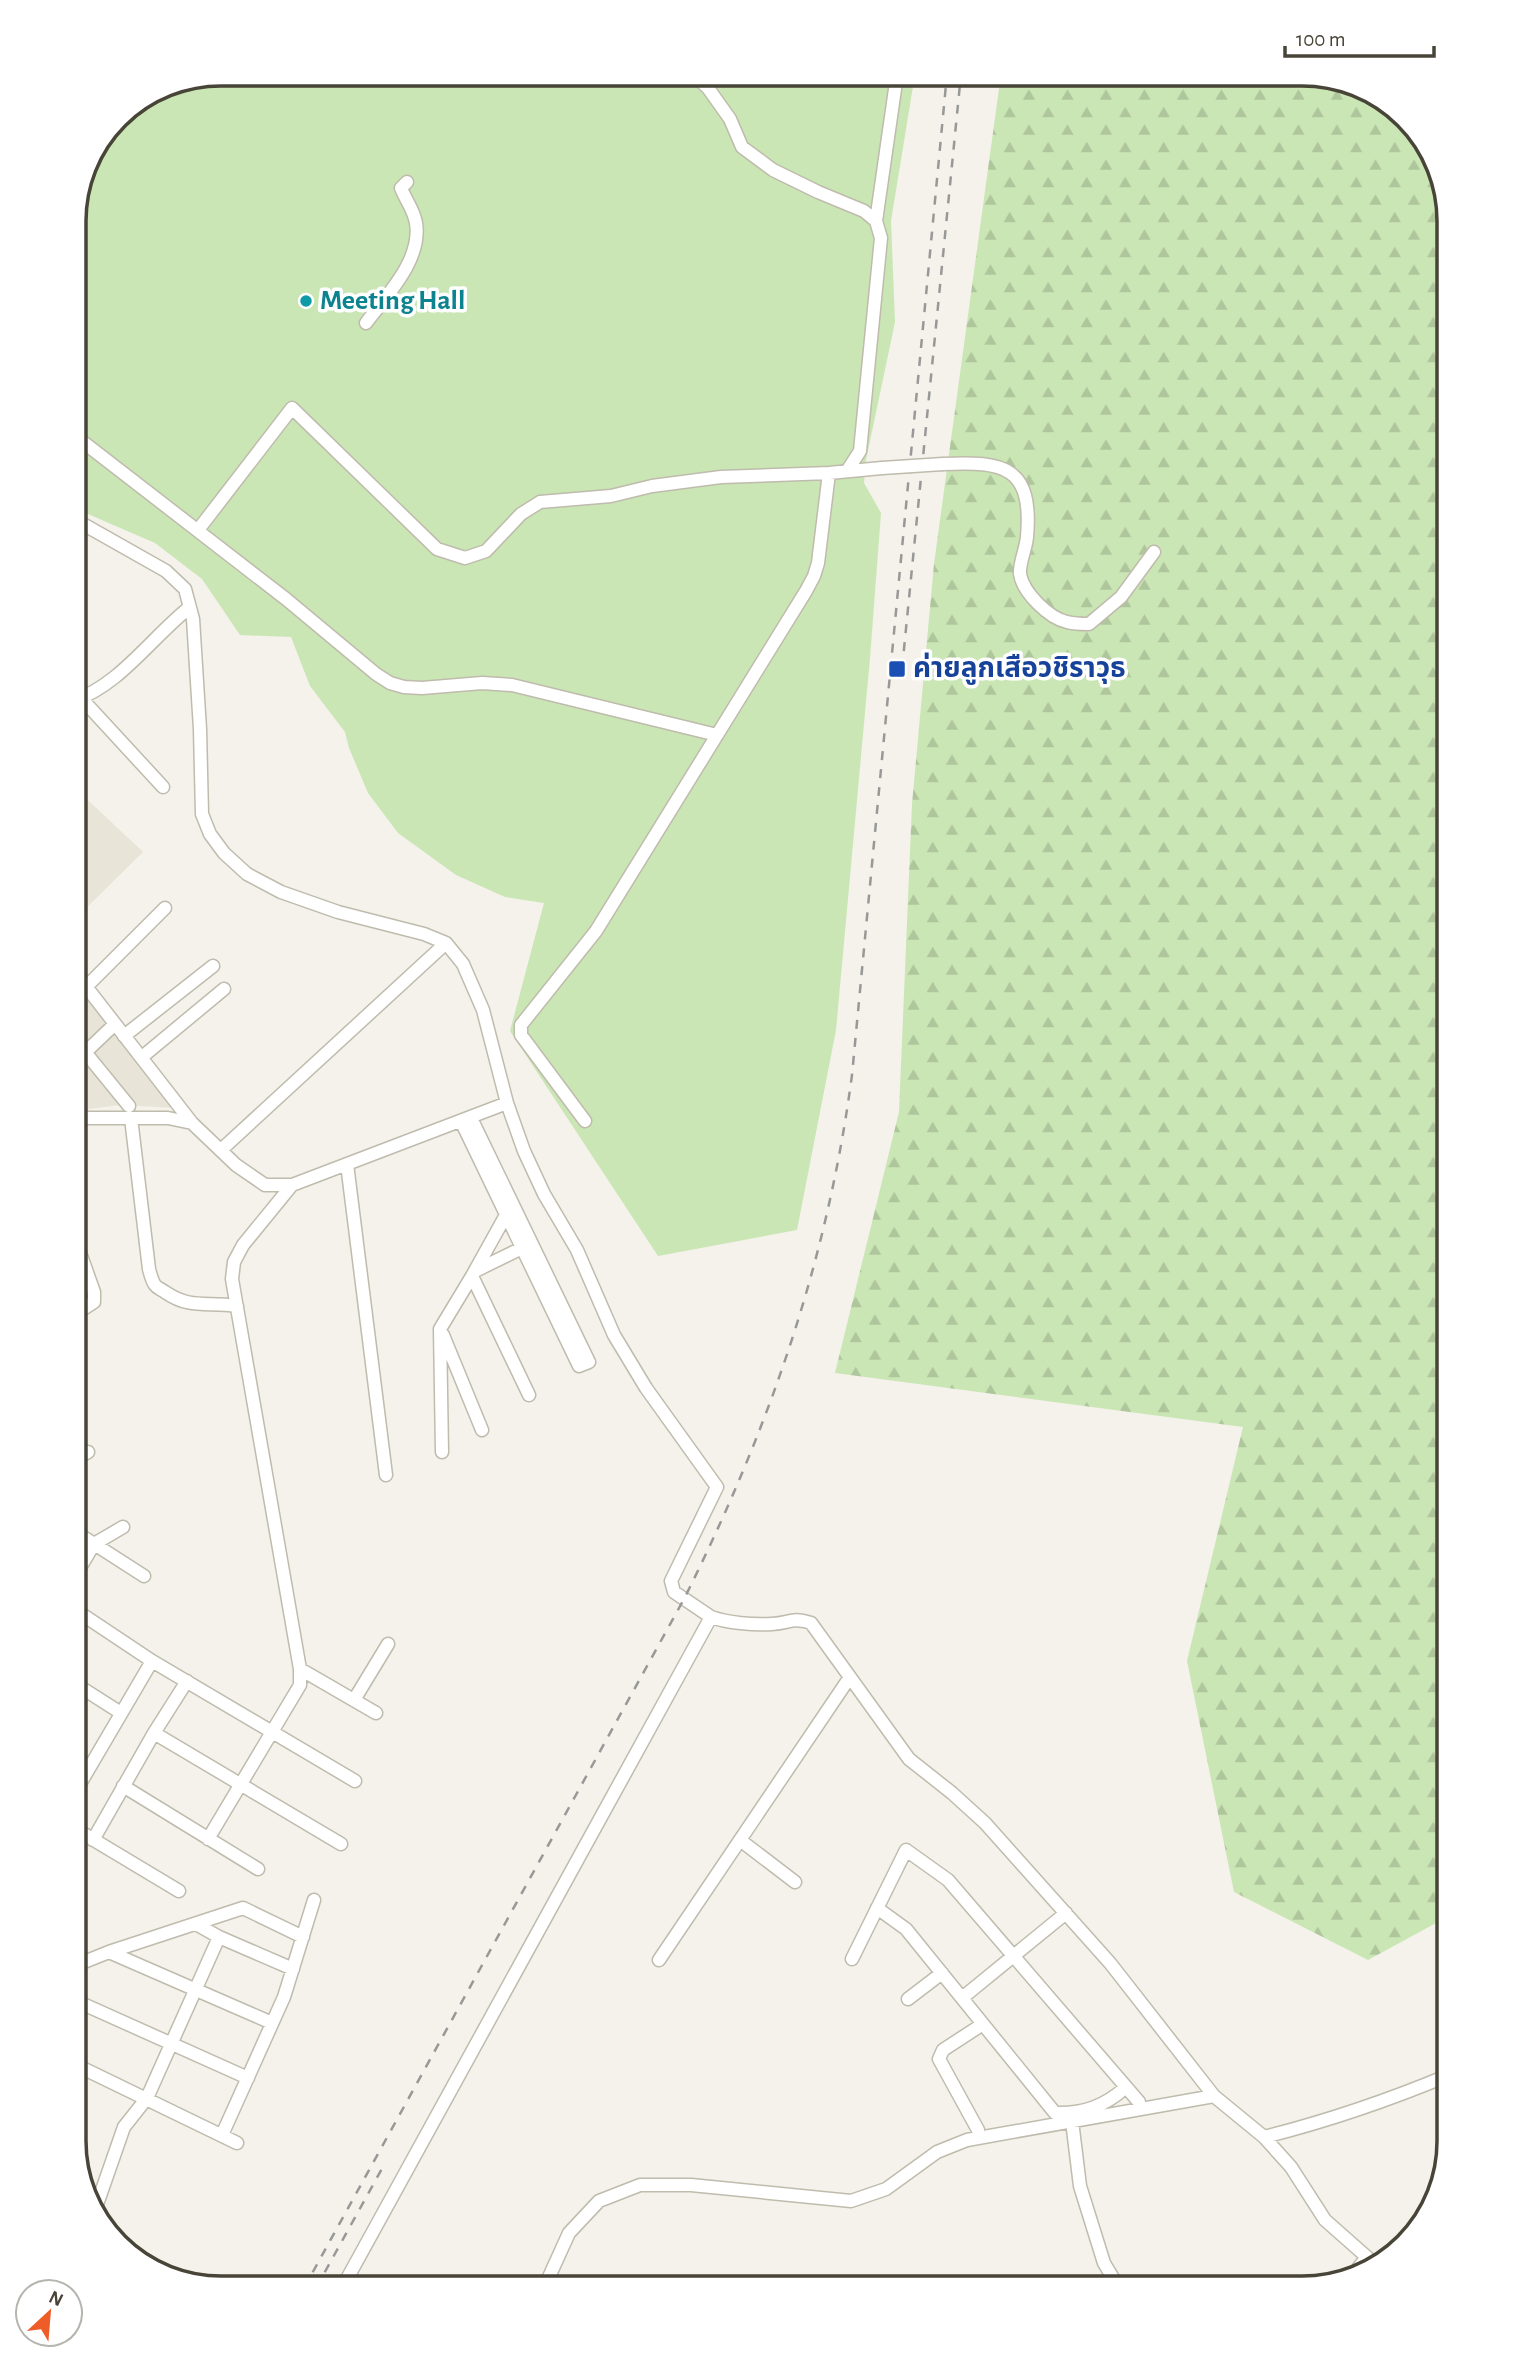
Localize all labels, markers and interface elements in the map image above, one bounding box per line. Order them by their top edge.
scale bar [1285,14,1434,58]
text: 100 m [1296,29,1346,50]
place label: Meeting Hall [320,287,465,315]
marker: Meeting Hall [298,293,314,309]
place label: ค่ายลูกเสือวชิราวุธ [913,652,1126,685]
marker: ค่ายลูกเสือวชิราวุธ [887,659,907,679]
north arrow [14,2278,84,2348]
text: N [46,2288,66,2311]

